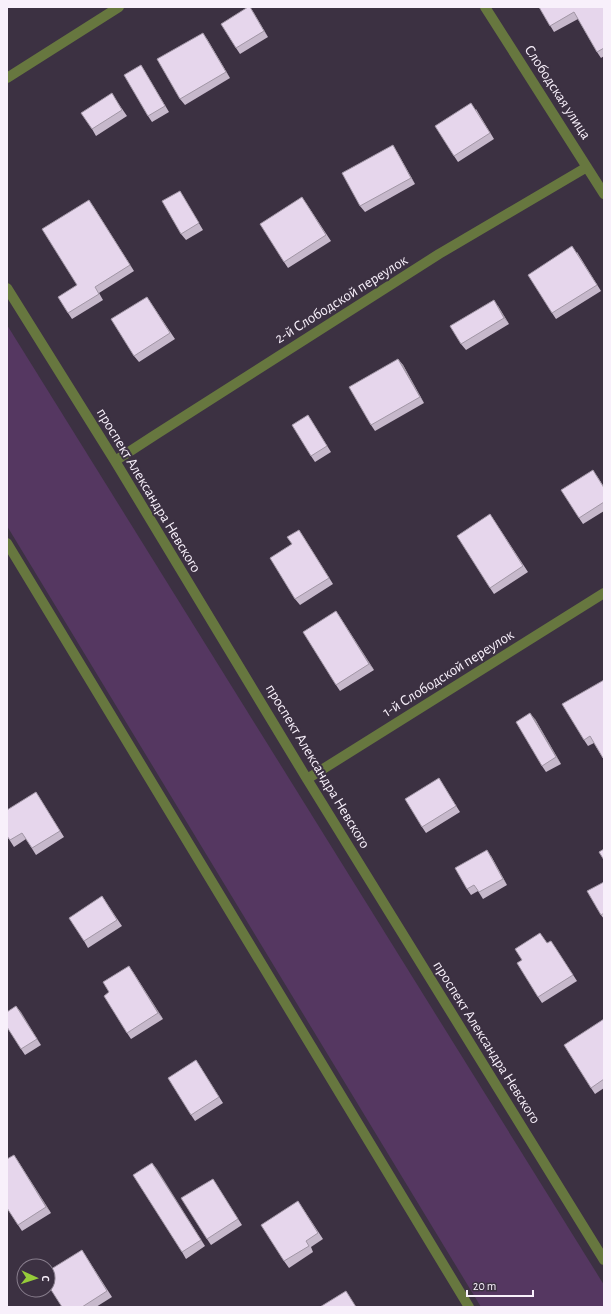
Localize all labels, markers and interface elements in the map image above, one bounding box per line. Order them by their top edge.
street label: Слободская улица [522,42,594,142]
street label: 2-й Слободской переулок [272,252,410,346]
street label: проспект Александра Невского [94,406,204,575]
street label: 1-й Слободской переулок [380,627,517,720]
street label: проспект Александра Невского [263,682,373,851]
street label: проспект Александра Невского [430,958,543,1126]
north arrow [16,1258,56,1298]
scale bar [467,1272,533,1298]
text: С [40,1275,51,1282]
text: 20 m [473,1280,496,1292]

